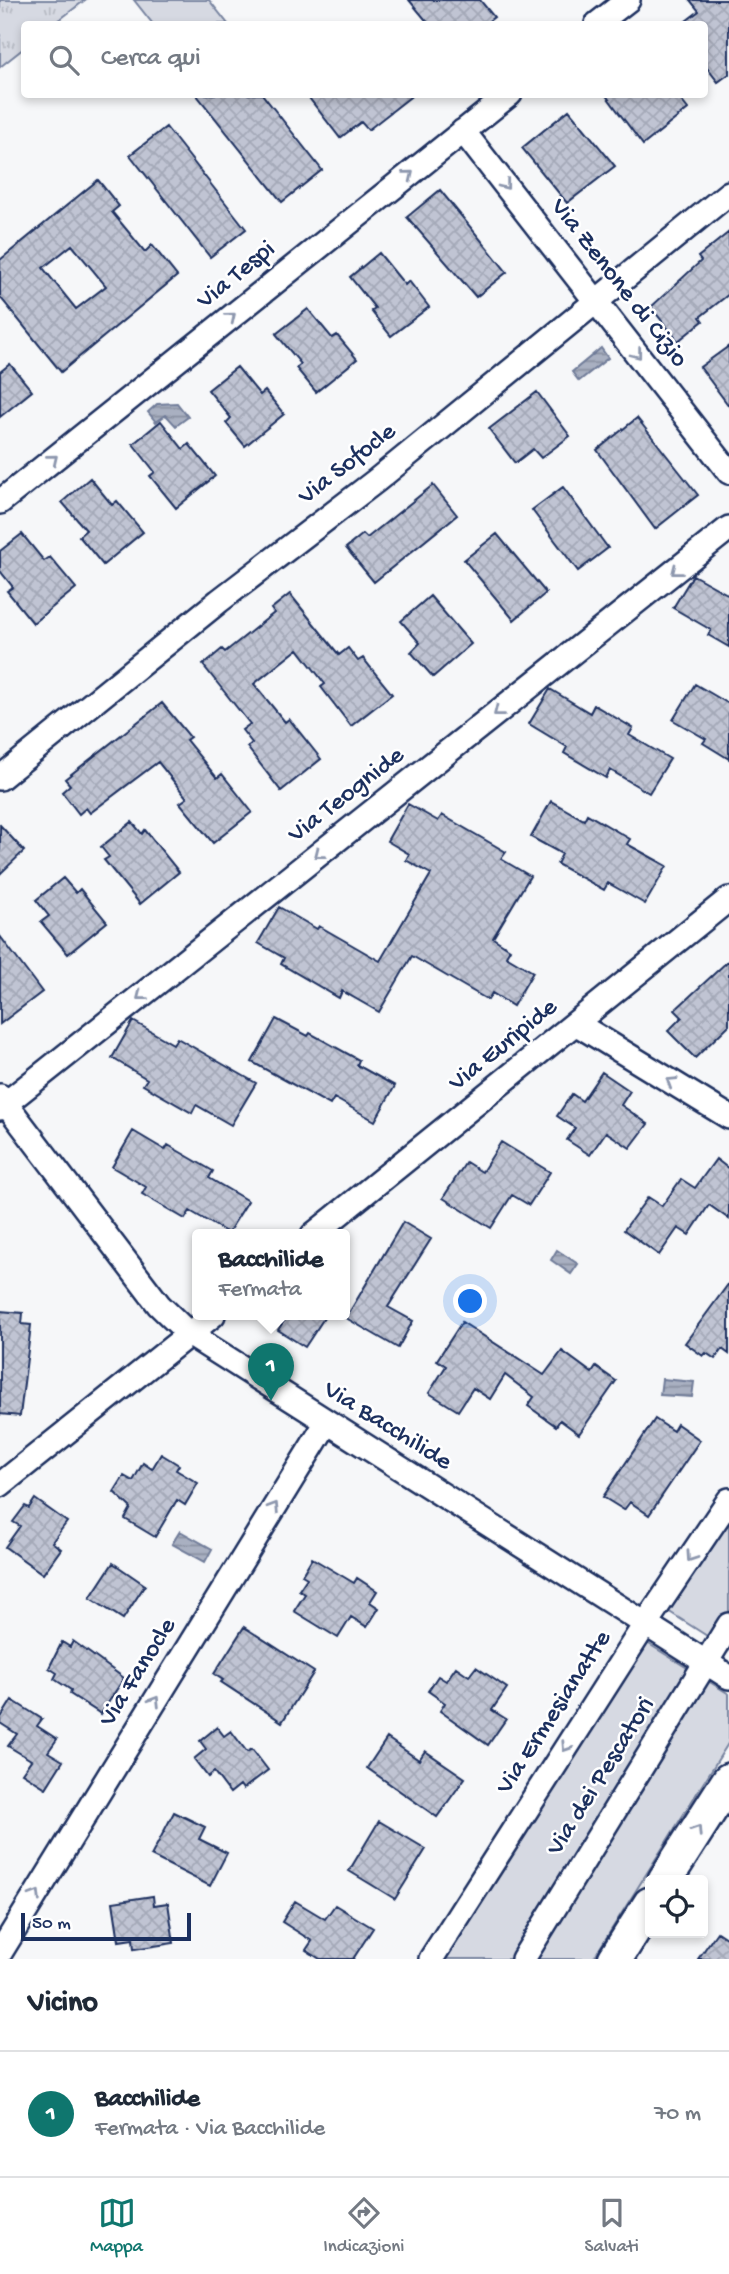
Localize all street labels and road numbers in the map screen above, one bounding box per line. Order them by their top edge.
street label: Via Zenone di Cizio [542,192,694,375]
street label: Via Tespi [191,235,283,318]
street label: Via Sofocle [292,417,404,513]
street label: Via Teognide [282,741,412,852]
street label: Via Euripide [443,992,565,1100]
street label: Via Bacchilide [316,1375,457,1479]
street label: Via Fanocle [93,1612,185,1734]
street label: Via Ermesianatte [490,1625,620,1802]
street label: Via dei Pescatori [540,1692,663,1863]

